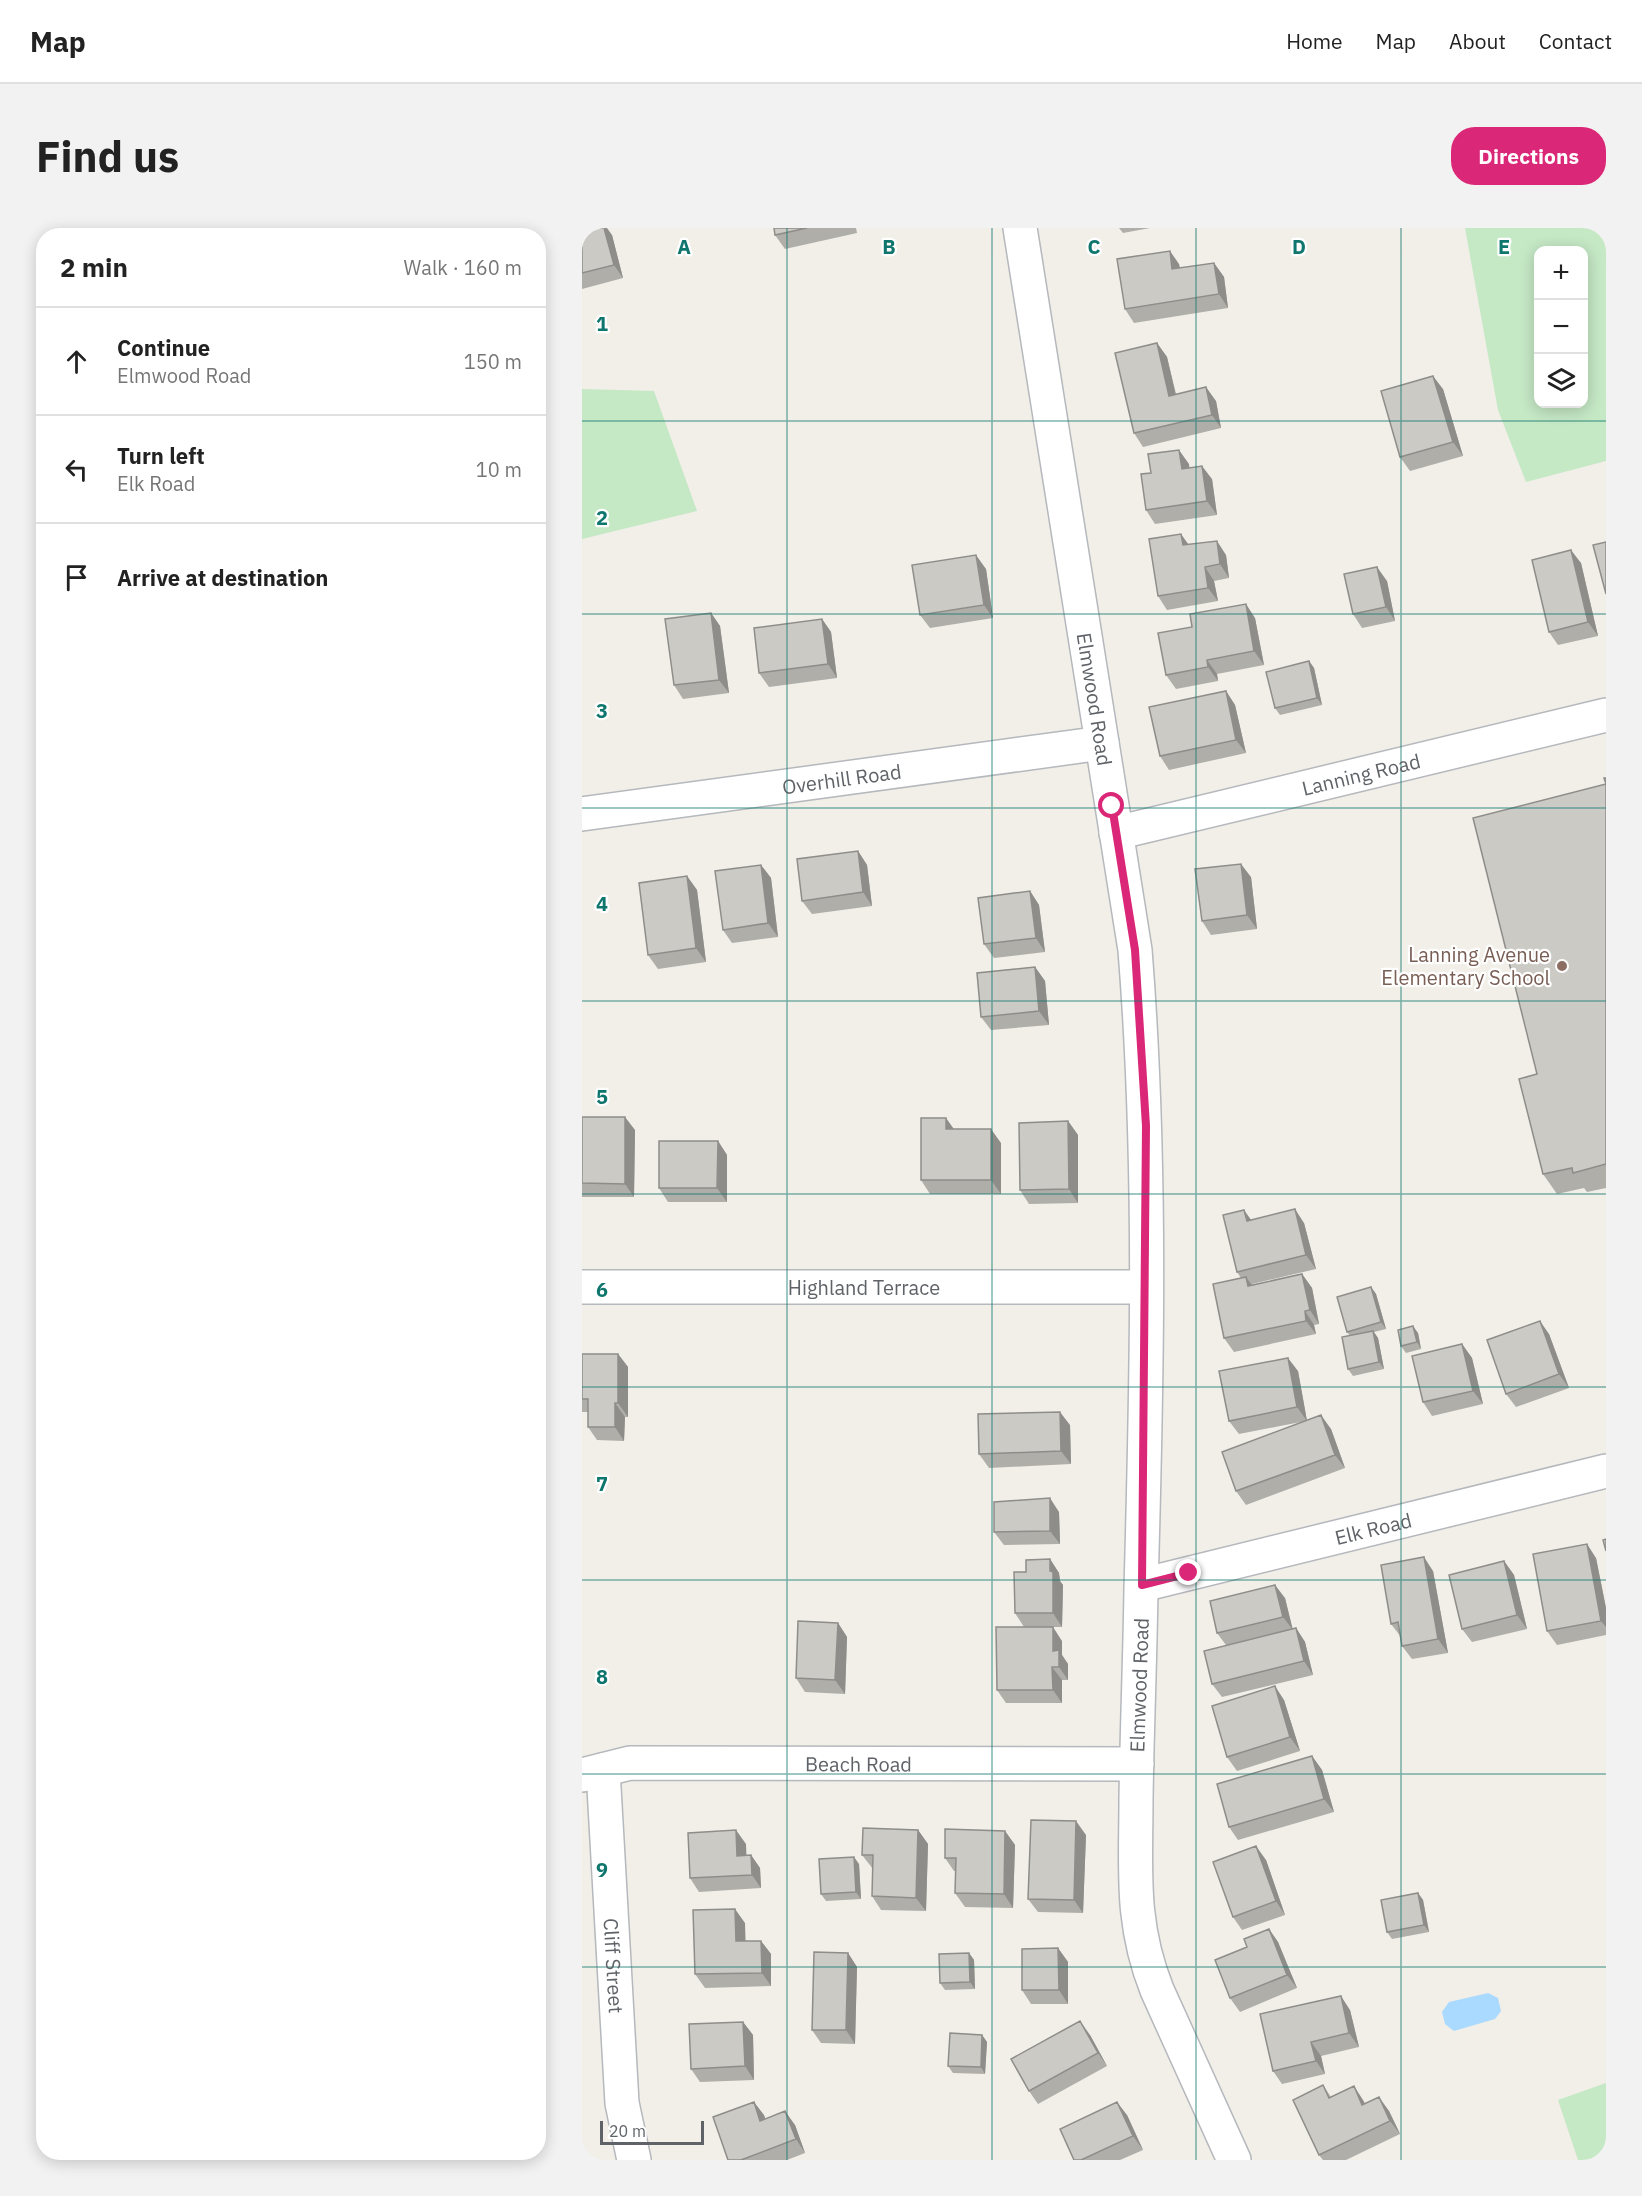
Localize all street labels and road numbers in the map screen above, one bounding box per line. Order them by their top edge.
street label: Elmwood Road [1071,631,1119,768]
street label: Lanning Road [1299,747,1423,801]
street label: Overhill Road [780,757,903,800]
street label: Highland Terrace [788,1274,940,1301]
street label: Elk Road [1332,1506,1414,1551]
street label: Elmwood Road [1123,1617,1155,1753]
street label: Beach Road [805,1750,912,1777]
street label: Cliff Street [598,1917,630,2014]

